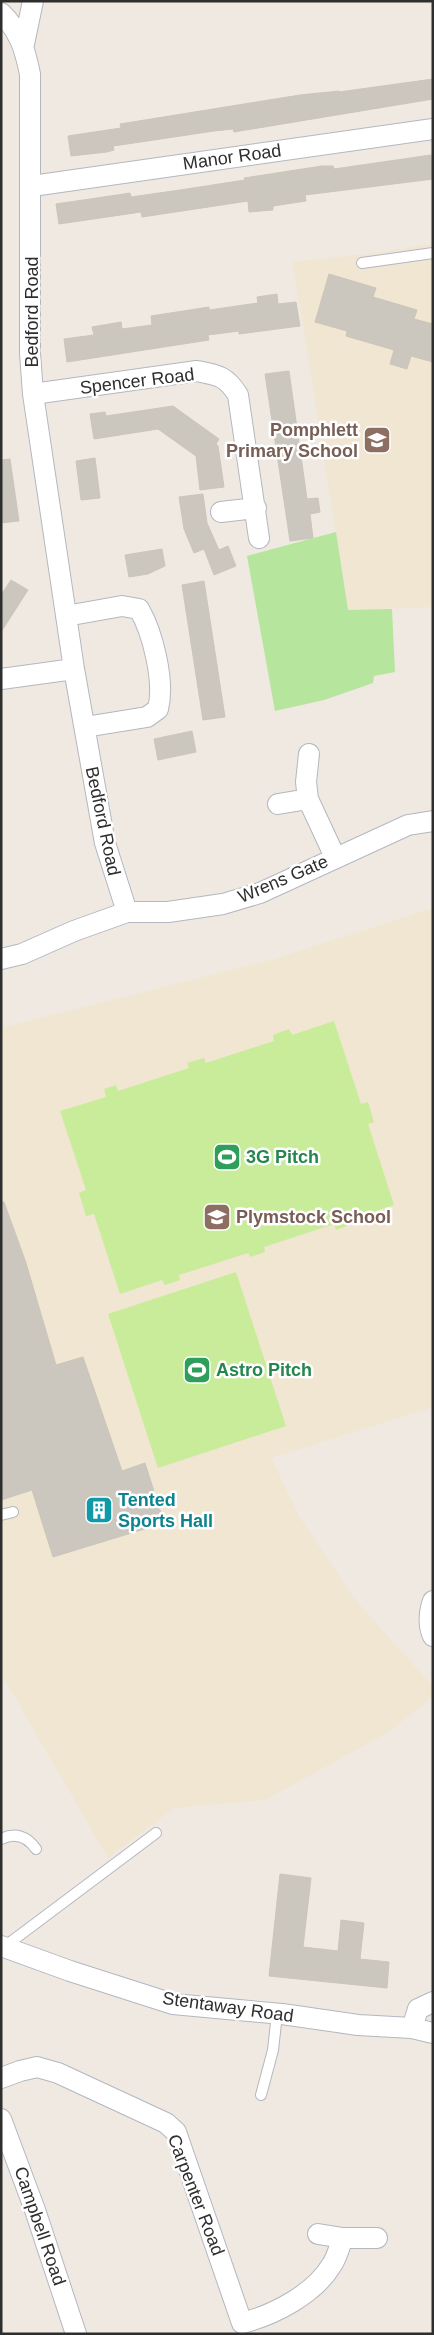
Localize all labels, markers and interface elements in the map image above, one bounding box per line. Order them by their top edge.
street label: Manor Road [182,140,282,174]
street label: Bedford Road [22,256,42,368]
street label: Spencer Road [79,364,195,398]
place label: Pomphlett Primary School [226,420,358,461]
school or university icon: Pomphlett Primary School [362,425,392,455]
street label: Bedford Road [82,765,124,877]
street label: Wrens Gate [235,851,331,907]
sports icon: 3G Pitch [212,1142,242,1172]
place label: 3G Pitch [246,1147,319,1167]
school or university icon: Plymstock School [202,1202,232,1232]
place label: Plymstock School [236,1207,391,1227]
sports icon: Astro Pitch [182,1355,212,1385]
place label: Astro Pitch [216,1360,312,1380]
place label: Tented Sports Hall [118,1490,213,1531]
building icon: Tented Sports Hall [84,1495,114,1525]
street label: Stentaway Road [161,1988,295,2026]
street label: Carpenter Road [164,2132,228,2258]
street label: Campbell Road [10,2164,70,2288]

